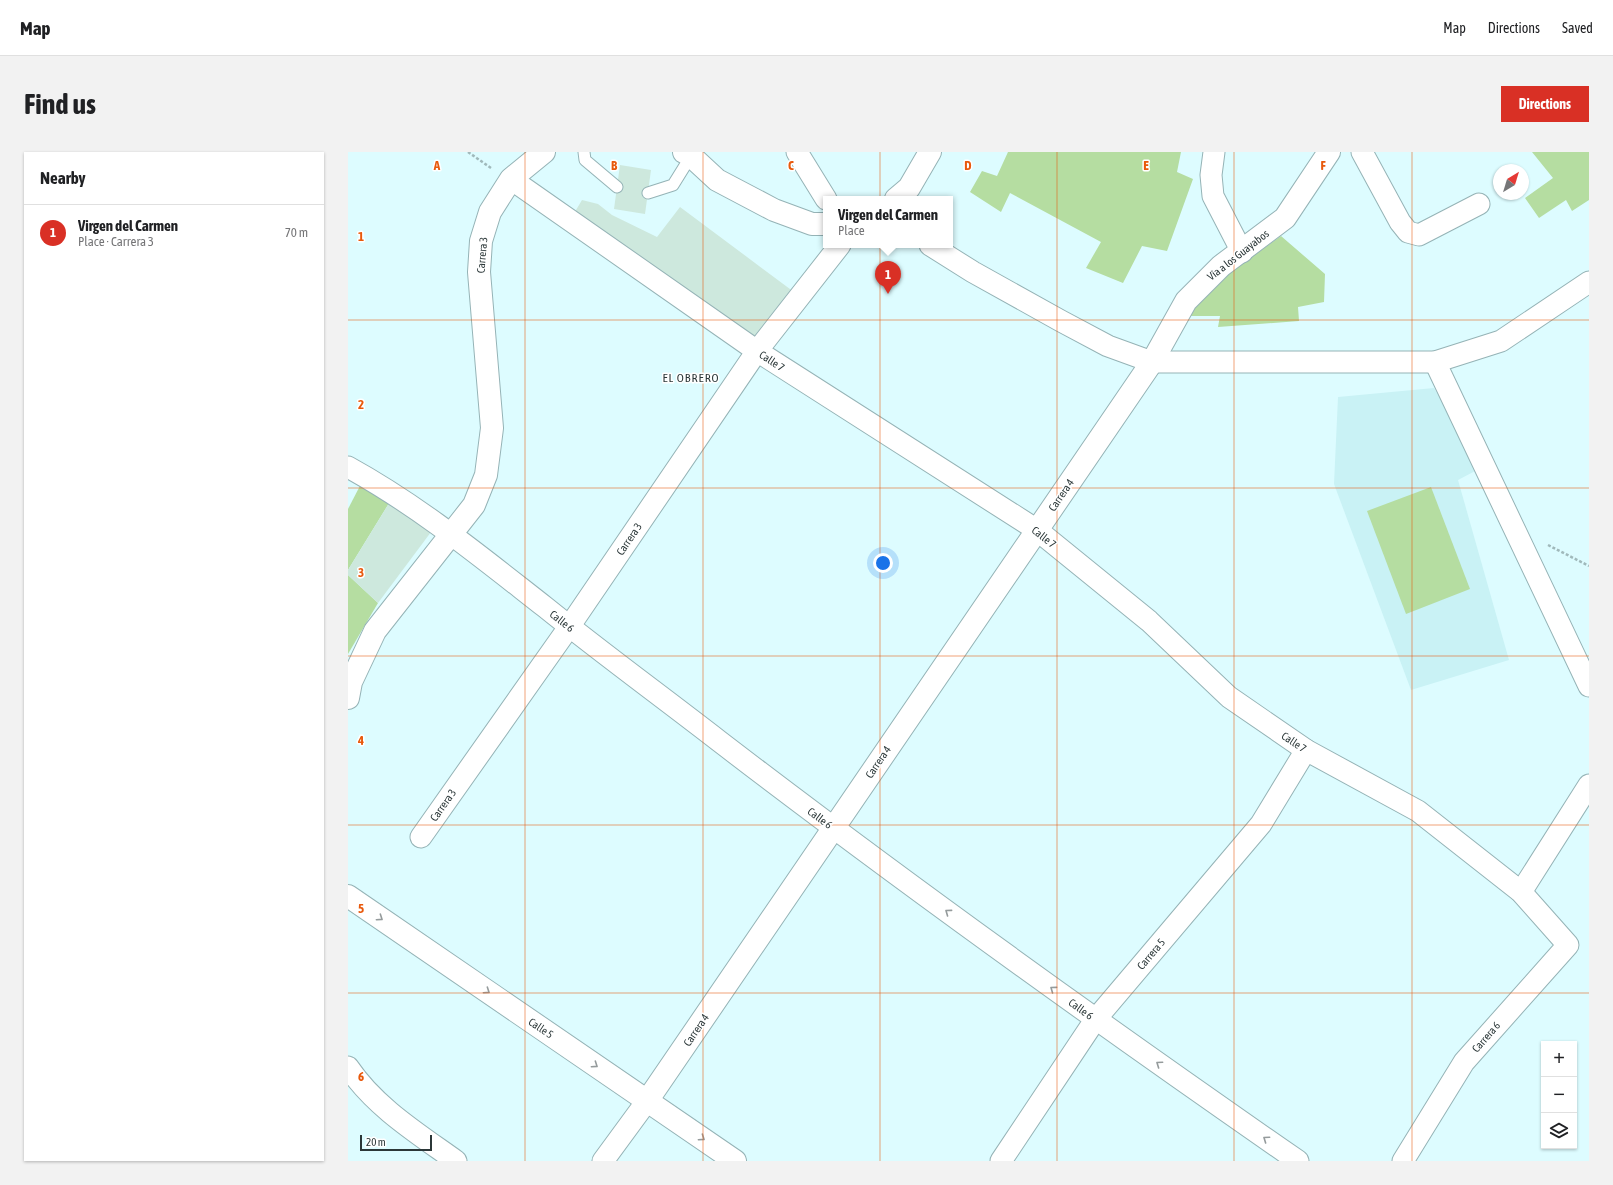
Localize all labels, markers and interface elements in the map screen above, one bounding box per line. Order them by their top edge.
text: Map [20,17,51,39]
text: Map [1443,20,1466,36]
text: Directions [1488,20,1540,36]
text: Saved [1562,20,1593,36]
button: Directions [1501,86,1589,122]
text: Find us [24,88,96,120]
text: A [433,158,441,173]
text: B [611,158,618,173]
text: C [788,158,794,173]
text: D [964,158,972,173]
text: E [1143,158,1149,173]
text: F [1320,158,1326,173]
north arrow [1493,164,1529,200]
text: Nearby [40,168,86,188]
popup [823,196,953,248]
text: Virgen del Carmen [838,206,938,223]
text: Virgen del Carmen [78,217,178,234]
text: Place [838,223,865,238]
text: 1 [50,225,56,240]
text: 70 m [285,225,308,240]
street label: Vía a los Guayabos [1205,227,1271,283]
text: 1 [358,229,364,244]
text: Place · Carrera 3 [78,234,154,249]
street label: Carrera 3 [474,236,490,274]
pin: 1 [875,261,901,294]
street label: Calle 7 [757,348,787,374]
district label: EL OBRERO [662,371,720,385]
text: 2 [358,397,364,412]
street label: Carrera 4 [1046,477,1076,513]
street label: Carrera 3 [614,521,644,557]
street label: Calle 7 [1029,524,1059,550]
your location [873,553,893,573]
text: 3 [358,565,364,580]
street label: Calle 6 [547,608,577,634]
street label: Calle 7 [1279,729,1309,755]
text: 4 [357,733,364,748]
street label: Carrera 4 [863,744,893,780]
street label: Carrera 3 [428,787,458,823]
street label: Calle 6 [805,805,835,831]
text: 5 [358,901,364,916]
one-way arrow [946,910,953,917]
one-way arrow [376,913,383,921]
street label: Carrera 5 [1135,936,1167,972]
one-way arrow [483,986,490,993]
one-way arrow [1051,987,1058,994]
street label: Calle 6 [1066,996,1096,1022]
street label: Carrera 4 [681,1012,711,1048]
street label: Calle 5 [526,1015,556,1041]
street label: Carrera 6 [1470,1019,1502,1055]
map controls [1541,1041,1577,1149]
button: + [1541,1041,1577,1077]
one-way arrow [590,1060,597,1067]
one-way arrow [1157,1062,1164,1069]
text: 6 [358,1069,364,1084]
button: − [1541,1077,1577,1113]
button: layers [1541,1113,1577,1149]
scale bar [360,1133,432,1152]
one-way arrow [698,1133,705,1141]
text: 20 m [366,1136,386,1148]
one-way arrow [1263,1136,1270,1144]

